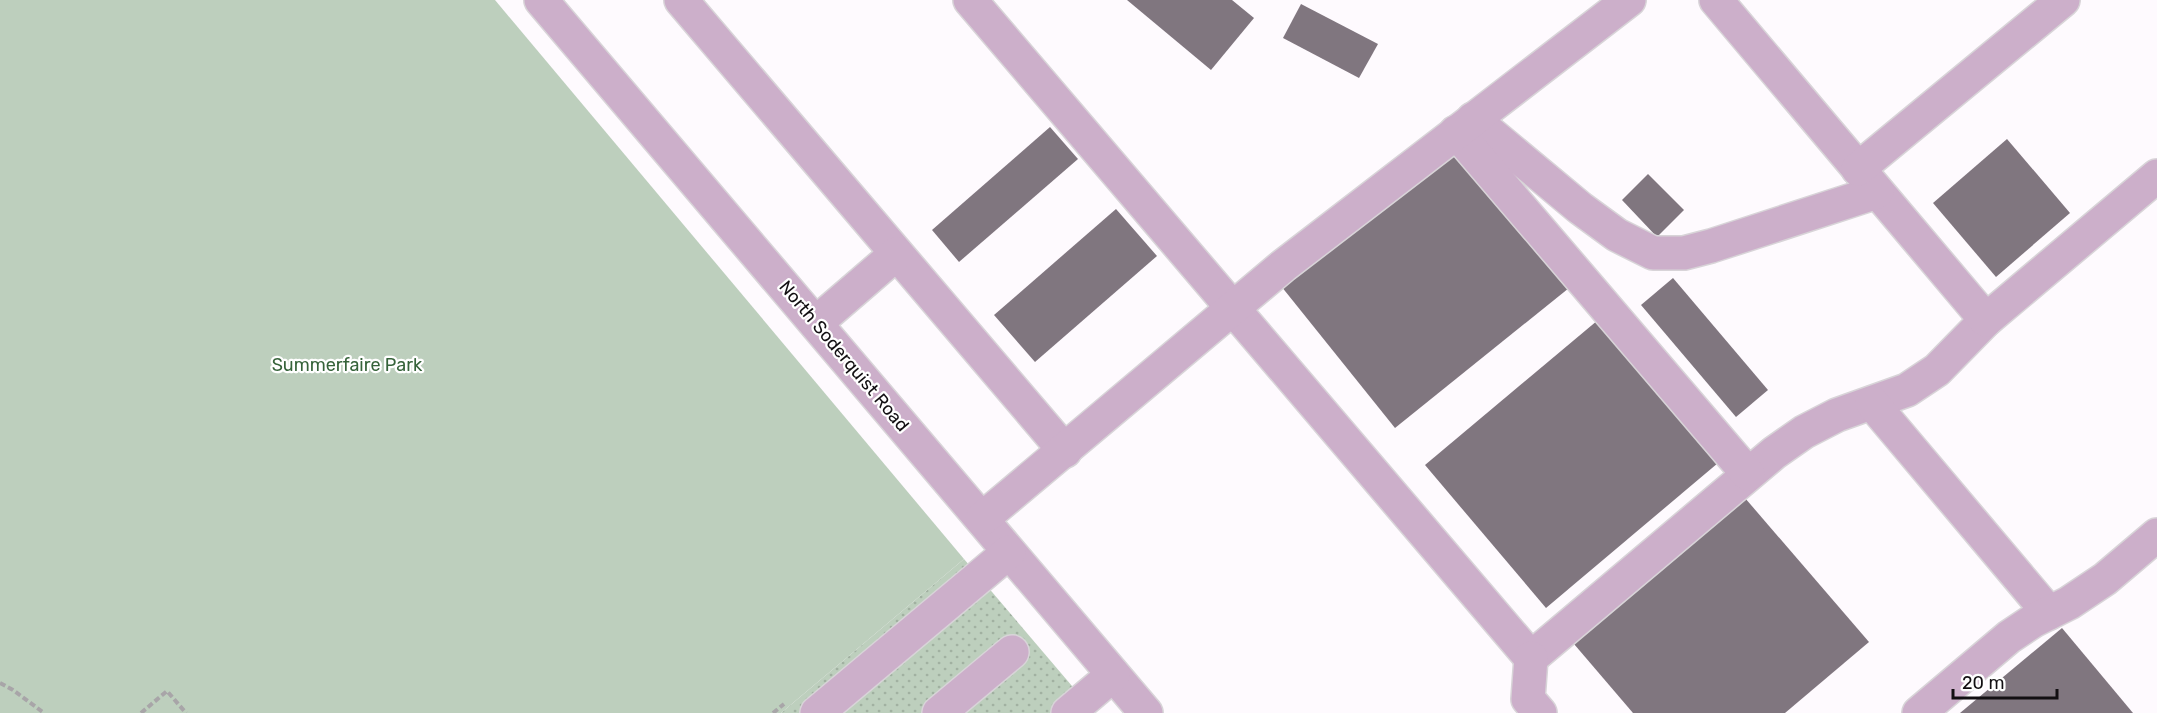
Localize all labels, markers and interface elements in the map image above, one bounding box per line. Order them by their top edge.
street label: North Soderquist Road [774,276,914,436]
park label: Summerfaire Park [272,354,423,376]
scale bar [1953,662,2056,700]
text: 20 m [1962,672,2004,694]

